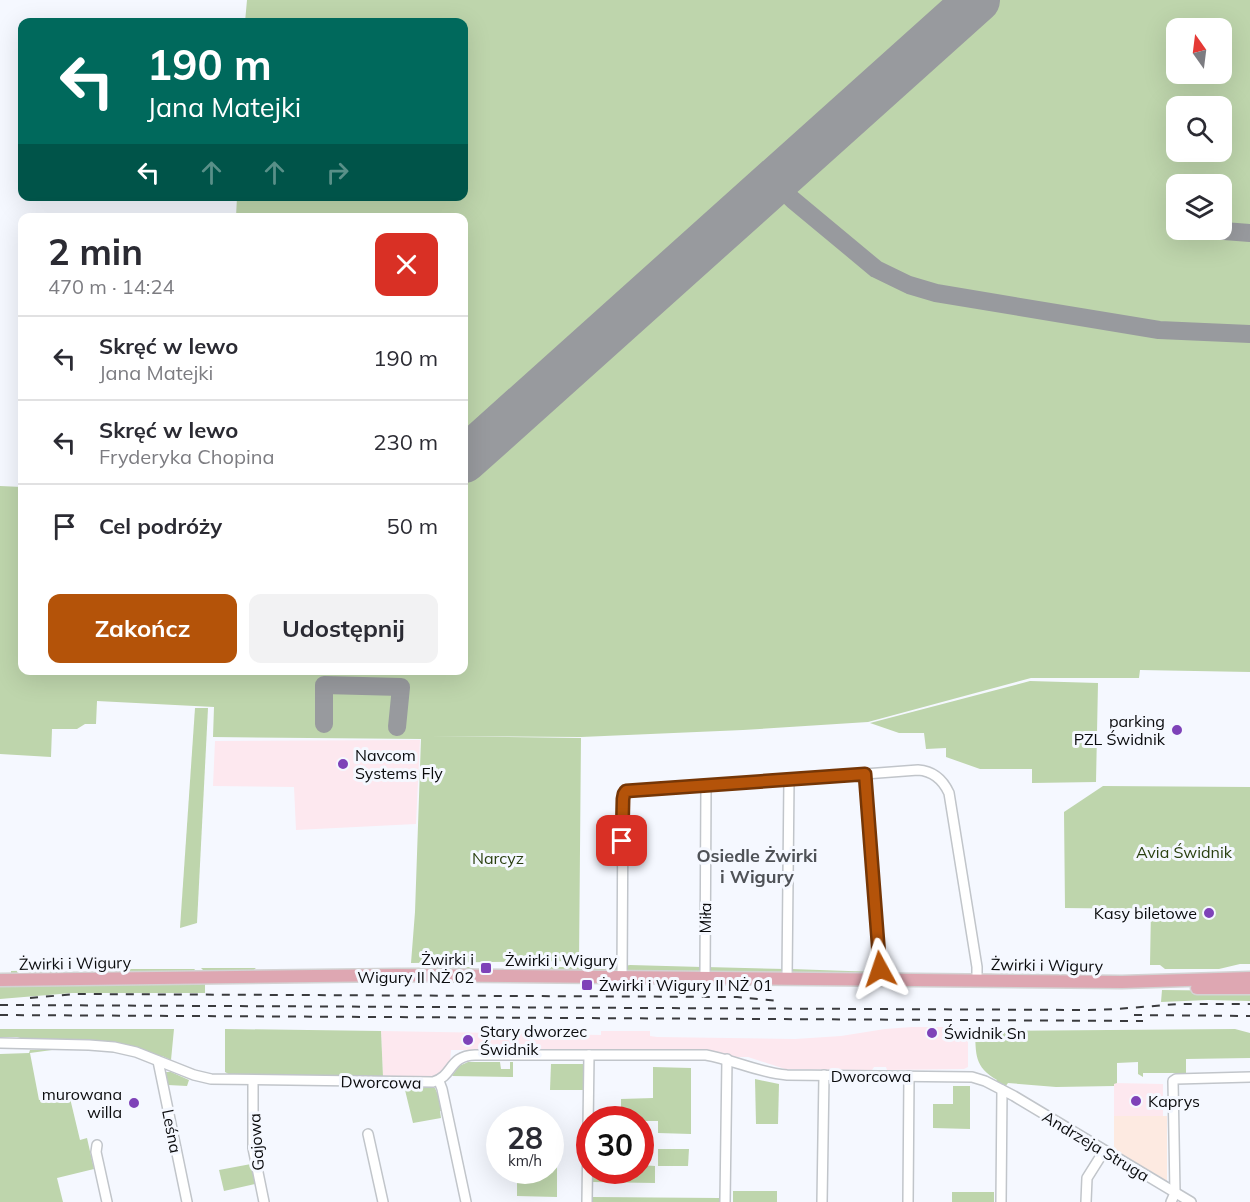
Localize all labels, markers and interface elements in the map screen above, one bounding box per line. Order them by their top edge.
north arrow [1166,18,1232,84]
map controls [1166,18,1232,240]
text: 190 m [147,38,272,91]
icon: left [48,42,126,120]
text: Jana Matejki [147,90,301,124]
button: search [1166,96,1232,162]
icon: left [132,156,165,189]
icon: ahead [195,156,228,189]
icon: ahead [258,156,291,189]
icon: right [321,156,354,189]
button: layers [1166,174,1232,240]
text: 2 min [48,229,143,274]
button: close [375,233,438,296]
text: 470 m · 14:24 [48,274,174,299]
text: Skręć w lewo [99,332,238,360]
icon: left [48,342,81,375]
text: 190 m [373,344,438,372]
text: Jana Matejki [99,360,213,385]
text: Skręć w lewo [99,416,238,444]
icon: left [48,426,81,459]
text: 230 m [373,428,438,456]
text: Fryderyka Chopina [99,444,274,469]
icon: arrive [48,510,81,543]
text: Cel podróży [99,512,222,540]
text: 50 m [387,512,438,540]
button: Zakończ [48,594,237,663]
button: Udostępnij [249,594,438,663]
place label: parking PZL Świdnik [1074,711,1166,749]
marker: parking PZL Świdnik [1170,723,1184,737]
place label: Navcom Systems Fly [355,745,443,783]
marker: Navcom Systems Fly [336,757,350,771]
pin [596,815,647,866]
icon: arrive [605,824,638,857]
park label: Avia Świdnik [1136,842,1233,862]
district label: Osiedle Żwirki i Wigury [696,844,818,888]
park label: Narcyz [472,848,524,868]
street label: Miła [695,902,715,934]
place label: Kasy biletowe [1094,903,1197,923]
marker: Kasy biletowe [1202,906,1216,920]
position arrow [848,937,912,1001]
place label: Żwirki i Wigury II NŻ 02 [357,949,474,987]
street label: Żwirki i Wigury [505,950,618,970]
street label: Żwirki i Wigury [19,952,132,974]
street label: Żwirki i Wigury [991,954,1104,976]
marker: Żwirki i Wigury II NŻ 02 [479,961,493,975]
place label: Żwirki i Wigury II NŻ 01 [599,975,773,995]
marker: Żwirki i Wigury II NŻ 01 [580,978,594,992]
place label: Stary dworzec Świdnik [480,1021,587,1059]
place label: Świdnik Sn [944,1023,1026,1043]
marker: Świdnik Sn [925,1026,939,1040]
marker: Stary dworzec Świdnik [461,1033,475,1047]
street label: Dworcowa [831,1066,911,1086]
street label: Dworcowa [340,1071,422,1093]
place label: murowana willa [42,1084,122,1122]
place label: Kaprys [1148,1091,1200,1111]
marker: Kaprys [1129,1094,1143,1108]
marker: murowana willa [127,1096,141,1110]
speed limit sign: 30 [576,1106,654,1184]
street label: Andrzeja Struga [1039,1106,1153,1186]
street label: Leśna [158,1107,186,1155]
street label: Gajowa [244,1113,268,1171]
text: 28 [507,1119,543,1157]
text: km/h [508,1151,542,1170]

